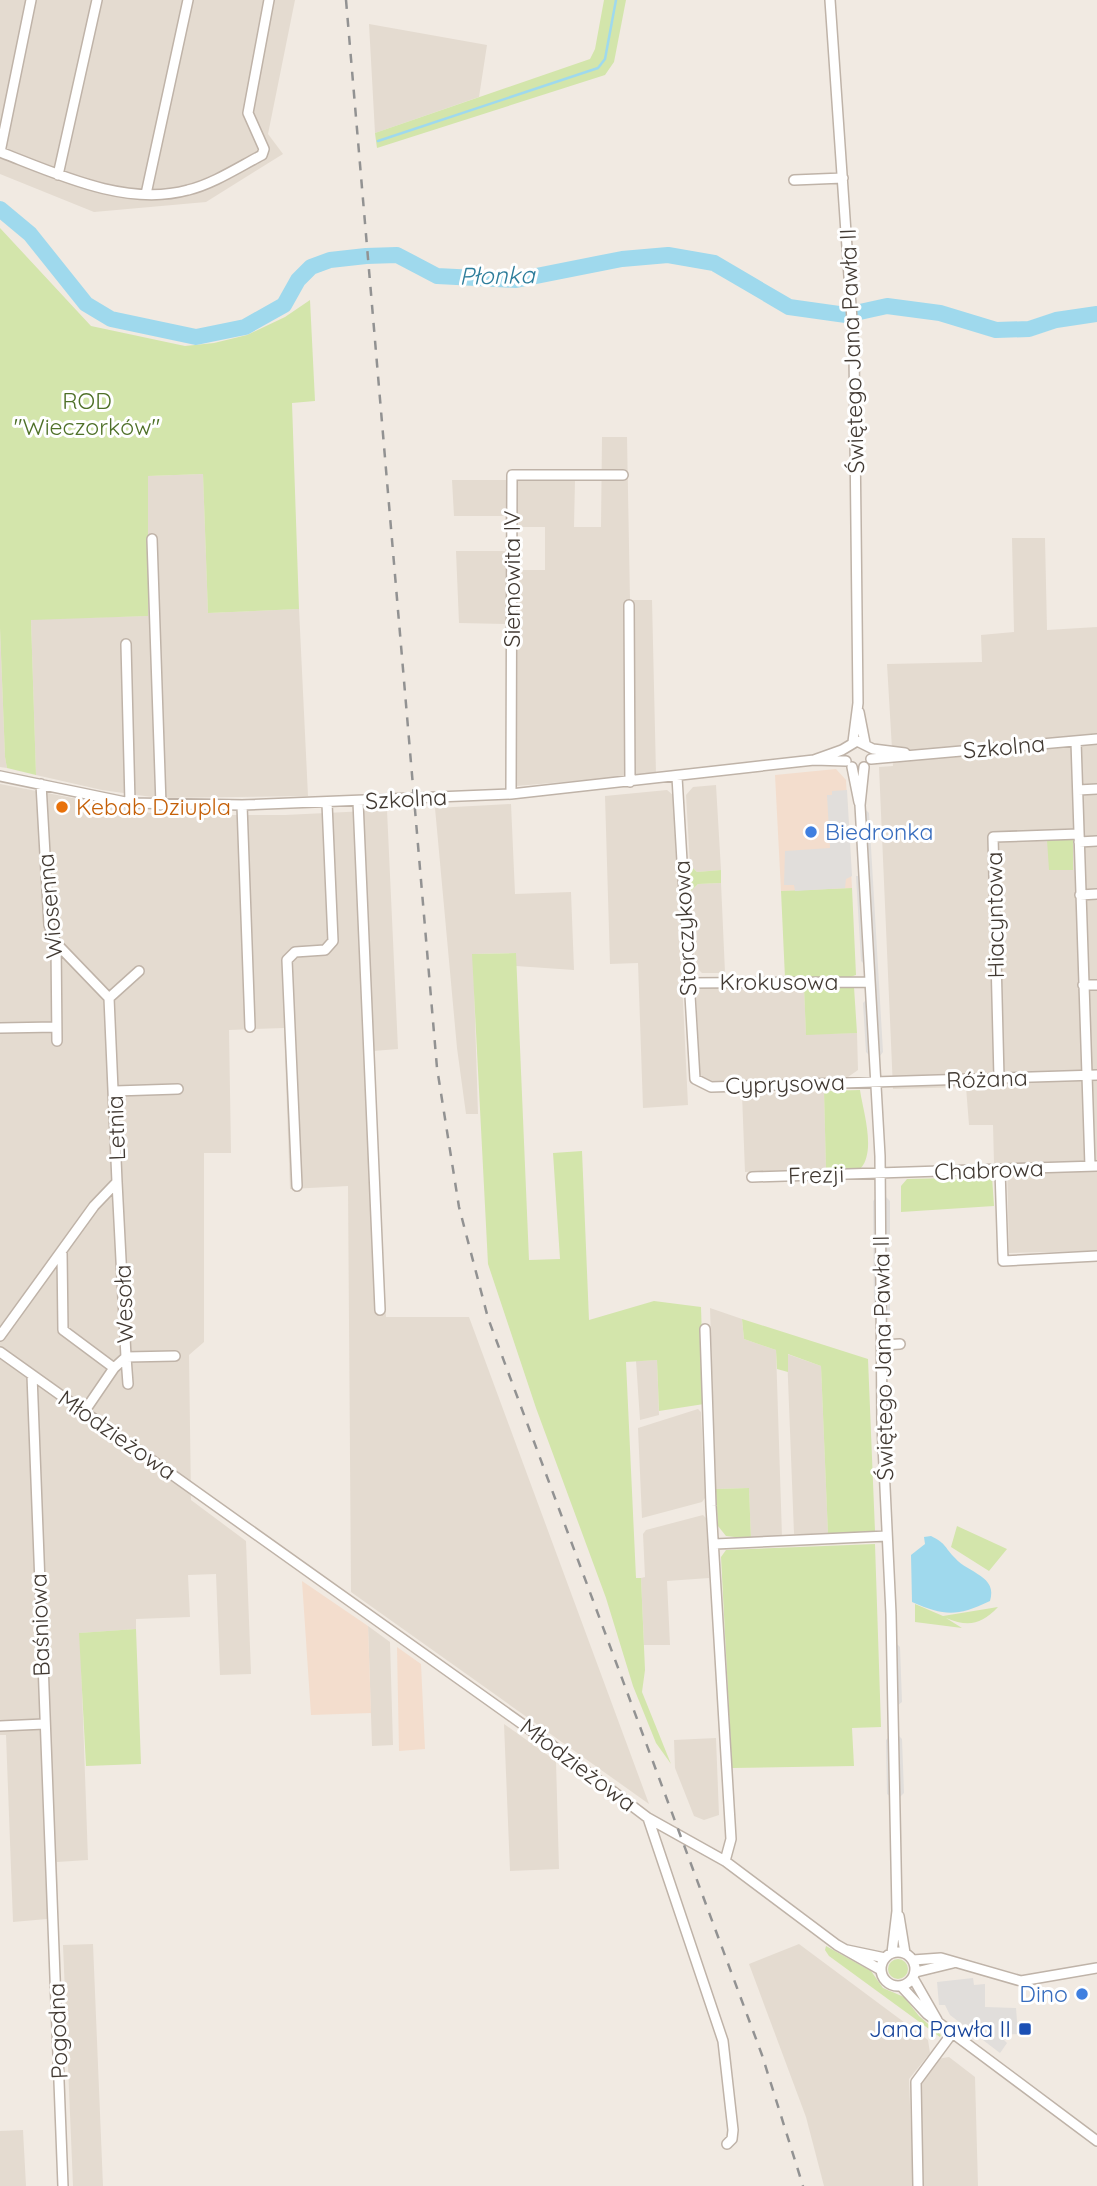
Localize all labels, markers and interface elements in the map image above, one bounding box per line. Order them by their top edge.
street label: Świętego Jana Pawła II [833,228,870,474]
water label: Płonka [459,259,536,291]
park label: ROD "Wieczorków" [14,386,160,441]
street label: Siemowita IV [497,511,526,648]
street label: Szkolna [962,728,1046,765]
street label: Szkolna [364,782,448,815]
place label: Kebab Dziupla [76,792,231,821]
marker: Kebab Dziupla [54,799,70,815]
place label: Biedronka [825,817,934,846]
marker: Biedronka [803,824,819,840]
street label: Hiacyntowa [979,851,1010,979]
street label: Wiosenna [30,852,69,960]
street label: Storczykowa [666,859,703,997]
street label: Krokusowa [720,967,838,996]
street label: Różana [946,1063,1028,1094]
street label: Cyprysowa [725,1067,845,1100]
street label: Letnia [100,1095,131,1161]
street label: Chabrowa [934,1153,1044,1186]
street label: Frezji [787,1159,845,1190]
street label: Świętego Jana Pawła II [866,1235,899,1481]
street label: Wesoła [108,1264,139,1344]
street label: Młodzieżowa [53,1383,182,1486]
street label: Baśniowa [23,1573,56,1677]
street label: Młodzieżowa [515,1712,642,1818]
place label: Dino [1019,1979,1068,2008]
street label: Pogodna [41,1982,74,2080]
marker: Dino [1074,1986,1090,2002]
place label: Jana Pawła II [869,2014,1011,2043]
marker: Jana Pawła II [1017,2021,1033,2037]

